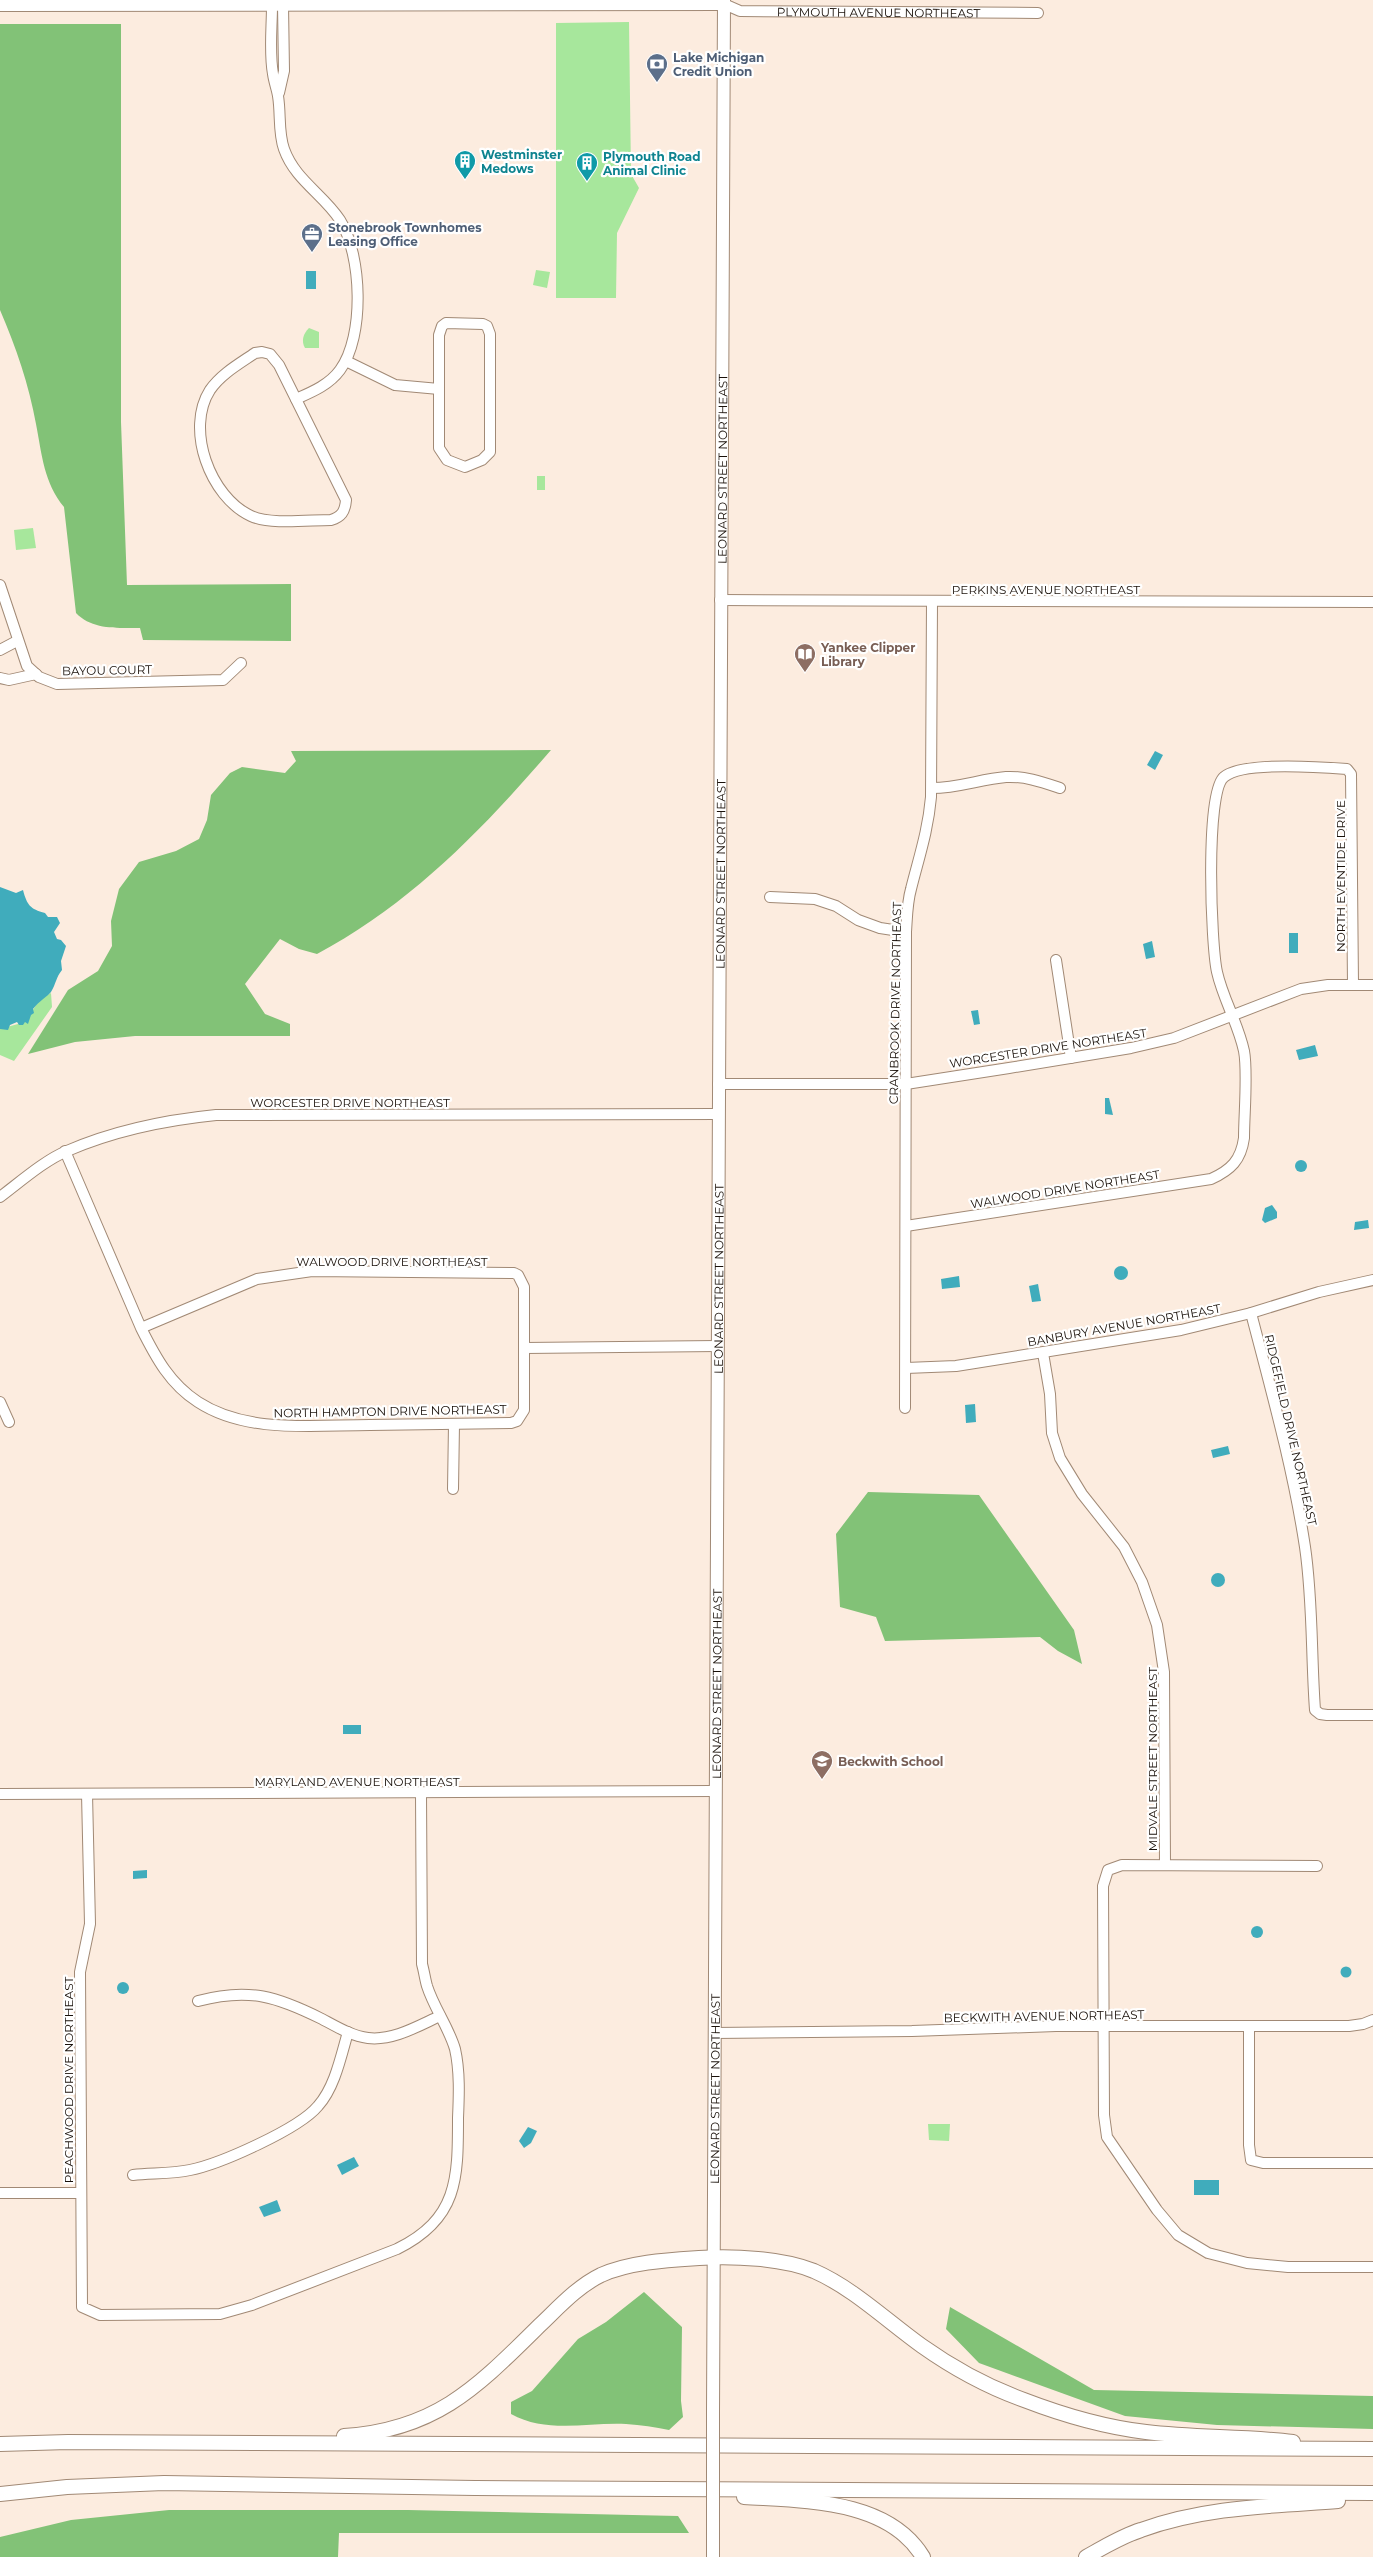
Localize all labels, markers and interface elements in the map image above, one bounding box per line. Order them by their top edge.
street label: PLYMOUTH AVENUE NORTHEAST [777,4,980,20]
place label: Lake Michigan Credit Union [673,50,764,79]
bank icon: Lake Michigan Credit Union [645,52,669,83]
place label: Westminster Medows [481,147,562,176]
building icon: Westminster Medows [453,149,477,180]
place label: Plymouth Road Animal Clinic [602,149,701,178]
building icon: Plymouth Road Animal Clinic [575,151,599,182]
place label: Stonebrook Townhomes Leasing Office [328,220,482,249]
office icon: Stonebrook Townhomes Leasing Office [300,222,324,253]
street label: LEONARD STREET NORTHEAST [714,374,730,564]
street label: PERKINS AVENUE NORTHEAST [952,582,1140,597]
place label: Yankee Clipper Library [820,640,915,669]
library icon: Yankee Clipper Library [793,642,817,673]
street label: BAYOU COURT [62,662,152,678]
street label: LEONARD STREET NORTHEAST [712,779,728,969]
street label: NORTH EVENTIDE DRIVE [1333,800,1348,952]
street label: CRANBROOK DRIVE NORTHEAST [886,902,904,1104]
street label: WORCESTER DRIVE NORTHEAST [948,1025,1148,1071]
street label: WORCESTER DRIVE NORTHEAST [250,1095,450,1110]
street label: WALWOOD DRIVE NORTHEAST [969,1167,1161,1211]
street label: LEONARD STREET NORTHEAST [710,1184,726,1374]
street label: WALWOOD DRIVE NORTHEAST [296,1254,488,1269]
street label: BANBURY AVENUE NORTHEAST [1026,1301,1222,1349]
street label: RIDGEFIELD DRIVE NORTHEAST [1262,1333,1320,1527]
street label: NORTH HAMPTON DRIVE NORTHEAST [273,1401,507,1421]
street label: LEONARD STREET NORTHEAST [708,1589,724,1779]
street label: MIDVALE STREET NORTHEAST [1145,1667,1160,1851]
school or university icon: Beckwith School [810,1749,834,1780]
place label: Beckwith School [838,1754,943,1769]
street label: MARYLAND AVENUE NORTHEAST [254,1774,460,1789]
street label: PEACHWOOD DRIVE NORTHEAST [61,1977,76,2183]
street label: LEONARD STREET NORTHEAST [707,1994,722,2184]
street label: BECKWITH AVENUE NORTHEAST [943,2007,1145,2025]

